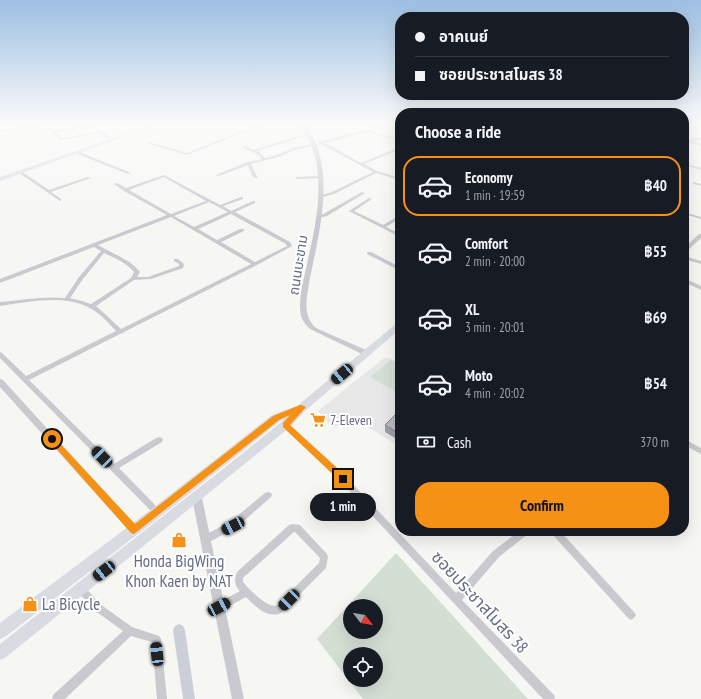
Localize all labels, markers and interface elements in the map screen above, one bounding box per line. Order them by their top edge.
text: อาคเนย์ [439,27,488,46]
text: ซอยประชาสโมสร 38 [439,65,563,84]
text: Choose a ride [415,120,501,143]
icon: car [417,168,453,204]
text: Economy [465,168,513,187]
text: ฿40 [644,176,667,195]
text: 1 min · 19:59 [465,187,525,204]
street label: ถนนบะขาม [284,234,312,296]
icon: car [417,234,453,270]
text: Comfort [465,234,508,253]
text: ฿55 [644,242,667,261]
text: 2 min · 20:00 [465,253,525,270]
icon: car [417,300,453,336]
text: XL [465,300,479,319]
text: ฿69 [644,308,667,327]
text: 3 min · 20:01 [465,319,525,336]
car [329,362,355,386]
icon: car [417,366,453,402]
text: Moto [465,366,493,385]
text: ฿54 [644,374,667,393]
text: 4 min · 20:02 [465,385,525,402]
supermarket icon: 7-Eleven [309,411,327,429]
place label: 7-Eleven [330,411,372,429]
route start [43,430,61,448]
icon: cash [415,431,437,453]
text: Cash [447,433,471,452]
text: 370 m [640,434,669,451]
car [89,444,115,470]
route end [334,470,352,488]
button: Confirm [415,482,669,528]
callout: 1 min [310,493,376,521]
text: 1 min [330,498,356,515]
car [220,515,246,537]
shop icon: Honda BigWing Khon Kaen by NAT [170,531,188,549]
street label: ซอยประชาสโมสร 38 [427,546,533,658]
place label: Honda BigWing Khon Kaen by NAT [125,550,233,592]
car [91,559,117,583]
car [276,587,302,613]
place label: La Bicycle [42,593,100,615]
shop icon: La Bicycle [21,595,39,613]
car [206,596,232,618]
north arrow [343,599,383,639]
map controls [343,599,383,687]
car [150,641,164,667]
button: locate [343,647,383,687]

